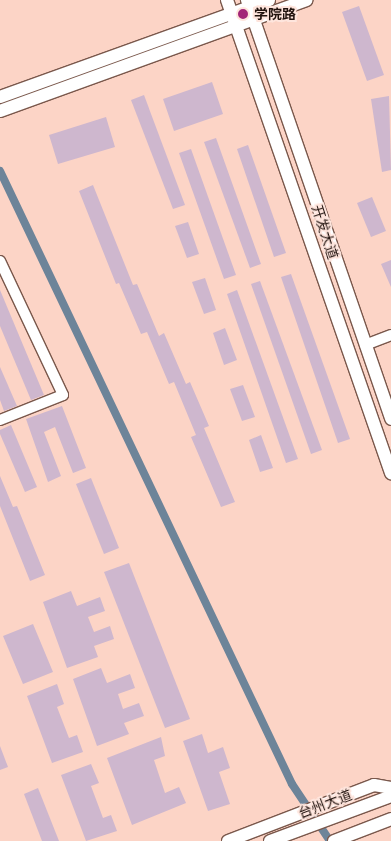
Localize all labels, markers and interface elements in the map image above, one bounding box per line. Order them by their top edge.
place label: 学院路 [254,6,296,22]
marker: 学院路 [236,7,250,21]
street label: 开发大道 [308,203,342,261]
street label: 台州大道 [296,786,354,822]

